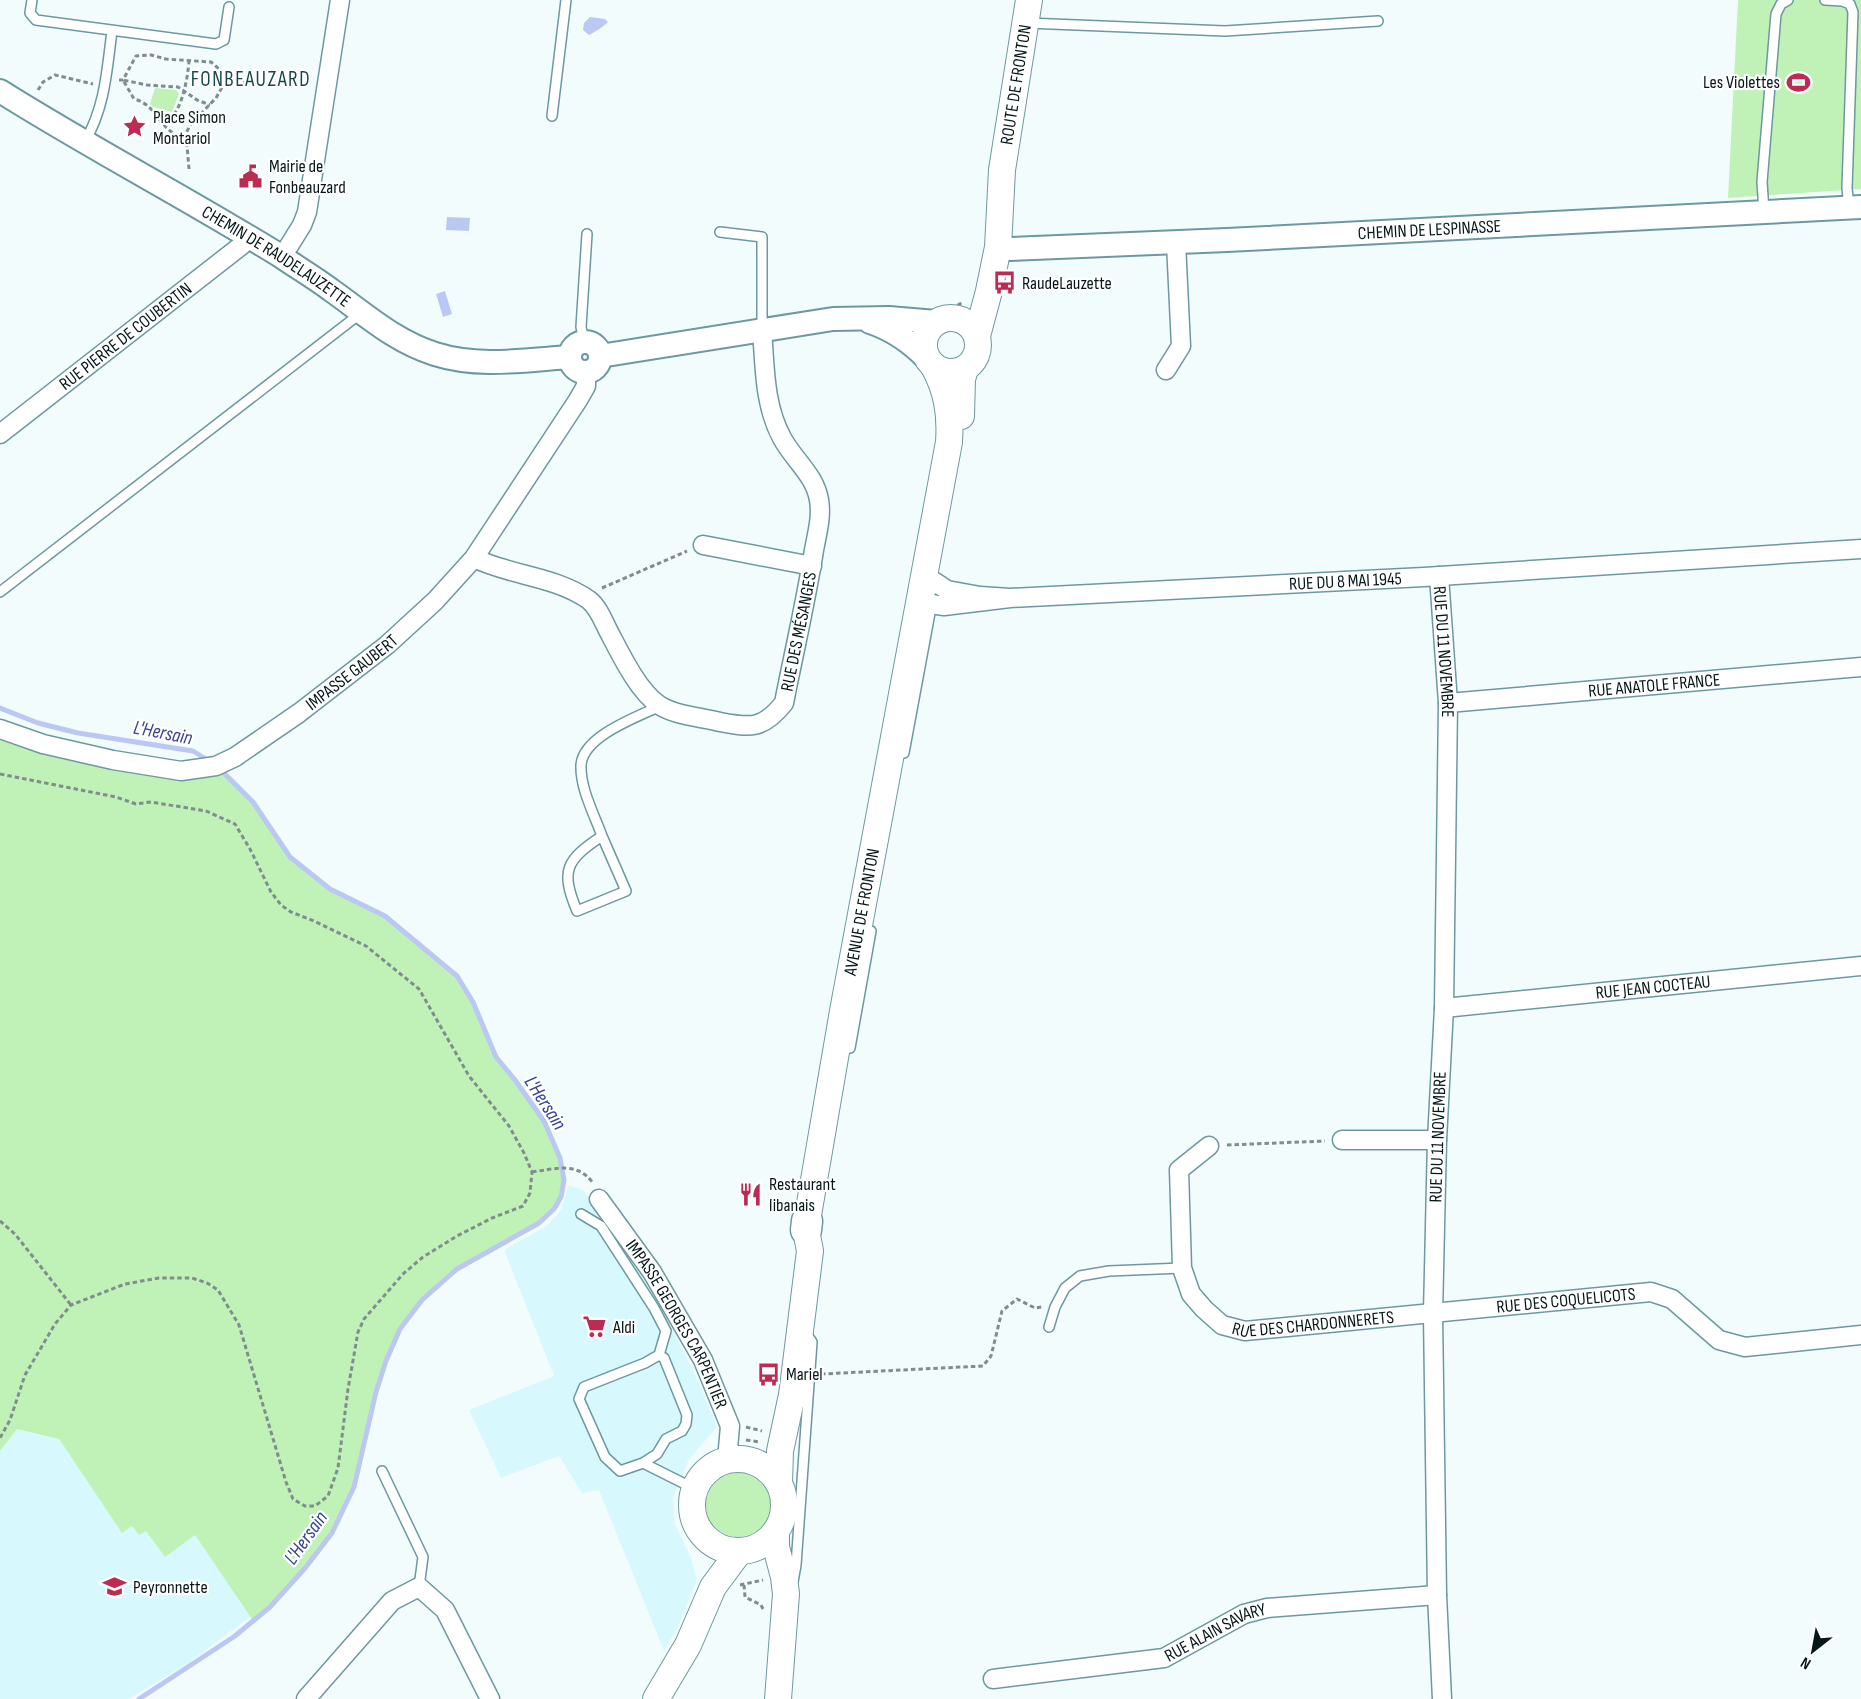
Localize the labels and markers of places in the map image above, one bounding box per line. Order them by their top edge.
sports icon: Les Violettes [1785,69,1811,95]
place label: Les Violettes [1703,72,1780,93]
place label: Place Simon Montariol [153,107,226,149]
place icon: Place Simon Montariol [122,114,148,140]
place label: Mairie de Fonbeauzard [269,156,346,198]
public building icon: Mairie de Fonbeauzard [238,163,264,189]
bus stop icon: RaudeLauzette [991,270,1017,296]
place label: RaudeLauzette [1022,273,1112,294]
place label: Restaurant libanais [769,1174,836,1216]
restaurant icon: Restaurant libanais [738,1181,764,1207]
supermarket icon: Aldi [582,1314,608,1340]
place label: Aldi [612,1317,635,1338]
bus stop icon: Mariel [755,1361,781,1387]
place label: Mariel [786,1364,823,1385]
school or university icon: Peyronnette [102,1574,128,1600]
place label: Peyronnette [133,1577,208,1598]

